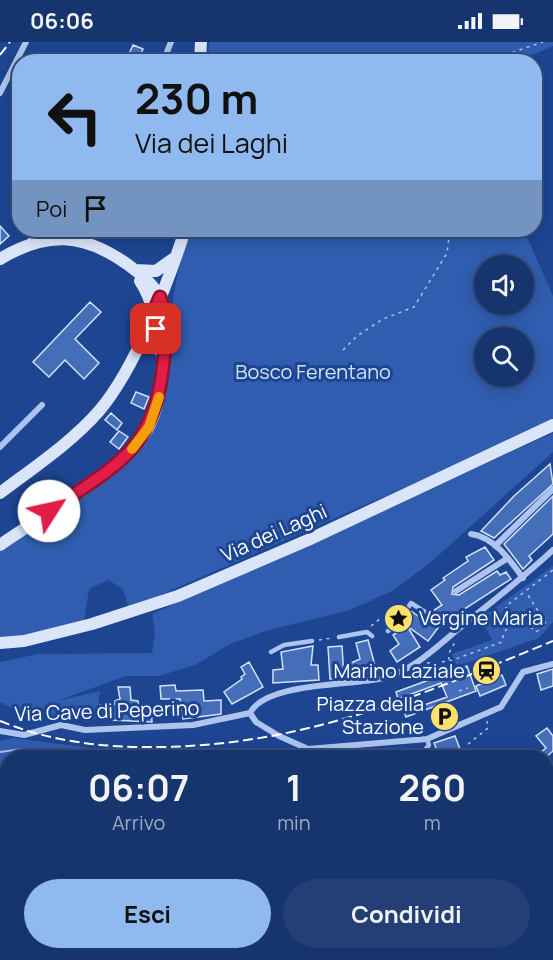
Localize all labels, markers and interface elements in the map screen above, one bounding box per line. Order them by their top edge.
text: 06:06 [30,6,94,36]
text: 230 m [135,69,258,127]
icon: left [36,78,114,156]
text: Via dei Laghi [135,124,288,161]
icon: arrive [79,192,112,225]
text: Poi [36,194,67,224]
map controls [474,255,534,387]
button: sound [474,255,534,315]
pin [130,303,181,354]
icon: arrive [139,312,172,345]
button: search [474,327,534,387]
park label: Bosco Ferentano [235,358,391,385]
position arrow [17,479,81,543]
street label: Via dei Laghi [217,497,331,568]
place icon: Vergine Maria [382,602,414,634]
place label: Vergine Maria [419,604,543,631]
station icon: Marino Laziale [470,655,502,687]
place label: Marino Laziale [334,657,465,684]
place label: Piazza della Stazione [316,690,424,740]
street label: Via Cave di Peperino [14,694,200,727]
parking icon: Piazza della Stazione [429,700,461,732]
text: 06:07 [88,763,189,812]
text: 1 [286,763,302,812]
text: 260 [399,763,466,812]
text: Arrivo [112,809,165,836]
text: min [277,809,311,836]
text: m [424,809,441,836]
button: Esci [24,879,271,948]
button: Condividi [283,879,530,948]

